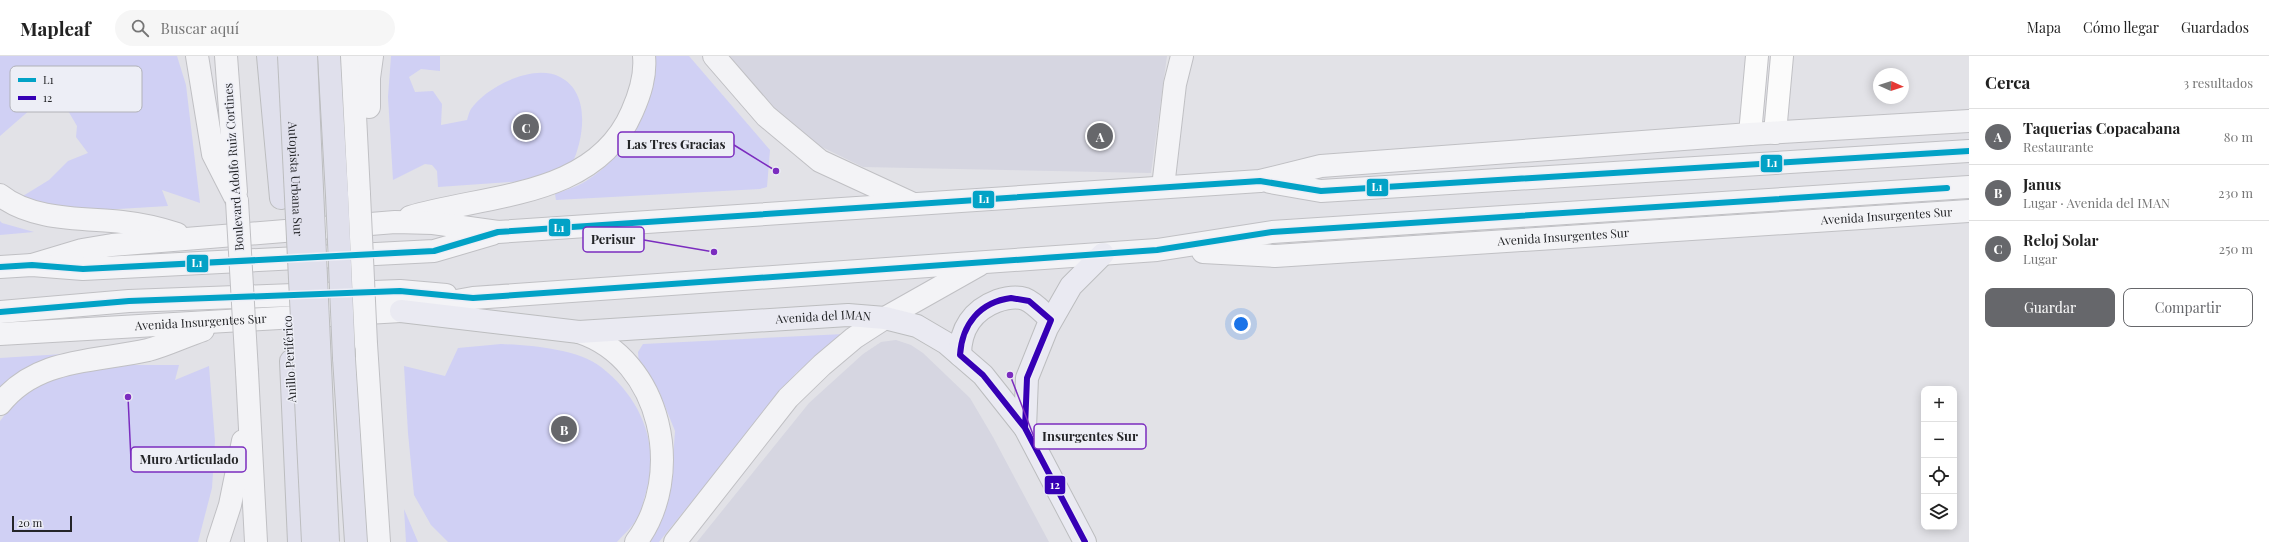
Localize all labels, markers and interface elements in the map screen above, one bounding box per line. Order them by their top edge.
search box [115,10,395,46]
text: Mapleaf [20,15,91,41]
icon: search [129,17,151,39]
text: Buscar aquí [161,18,239,38]
text: Mapa [2027,18,2061,37]
text: Cómo llegar [2083,18,2159,37]
text: Guardados [2181,18,2249,37]
legend [10,66,142,112]
north arrow [1873,68,1909,104]
text: Cerca [1985,71,2030,93]
text: L1 [43,72,54,87]
text: 3 resultados [2183,74,2253,91]
street label: Boulevard Adolfo Ruiz Cortines [219,83,247,251]
text: 12 [43,90,52,105]
pin: C [513,112,539,142]
text: Taquerias Copacabana [2023,118,2180,138]
street label: Autopista Urbana Sur [285,120,307,237]
pin: A [1087,121,1113,151]
text: A [1994,128,2002,145]
text: 80 m [2224,128,2253,145]
callout: Las Tres Gracias [618,132,734,157]
text: Las Tres Gracias [626,135,726,152]
text: Restaurante [2023,138,2094,155]
line badge: L1 [1760,154,1783,173]
text: L1 [1767,155,1777,170]
text: Janus [2023,174,2061,194]
line badge: L1 [1366,178,1389,197]
text: L1 [1372,179,1382,194]
text: B [1994,184,2002,201]
text: 230 m [2218,184,2253,201]
line badge: L1 [972,190,995,209]
text: L1 [979,191,989,206]
text: Lugar · Avenida del IMAN [2023,194,2170,211]
street label: Avenida Insurgentes Sur [1819,203,1954,228]
line badge: L1 [548,218,571,237]
text: L1 [554,220,564,235]
street label: Avenida Insurgentes Sur [1496,224,1630,249]
callout: Perisur [583,227,644,252]
text: Perisur [591,230,635,247]
text: Reloj Solar [2023,230,2098,250]
text: C [1993,240,2003,257]
text: 250 m [2219,240,2253,257]
text: Lugar [2023,250,2057,267]
line badge: L1 [186,254,209,273]
text: L1 [192,255,202,270]
button: Guardar [1985,288,2115,327]
button: Compartir [2123,288,2253,327]
street label: Avenida del IMAN [774,306,872,327]
street label: Avenida Insurgentes Sur [133,310,268,333]
your location [1231,314,1251,334]
street label: Anillo Periférico [279,315,299,404]
map controls [1921,386,1957,530]
button: + [1921,386,1957,422]
pin: B [551,414,577,444]
button: − [1921,422,1957,458]
callout: Insurgentes Sur [1034,424,1146,449]
text: Insurgentes Sur [1042,427,1138,444]
callout: Muro Articulado [131,447,246,472]
text: Muro Articulado [139,450,239,467]
button: locate [1921,458,1957,494]
line badge: 12 [1044,475,1066,495]
text: 12 [1050,477,1060,492]
button: layers [1921,494,1957,530]
scale bar [12,514,72,533]
text: 20 m [18,515,42,530]

